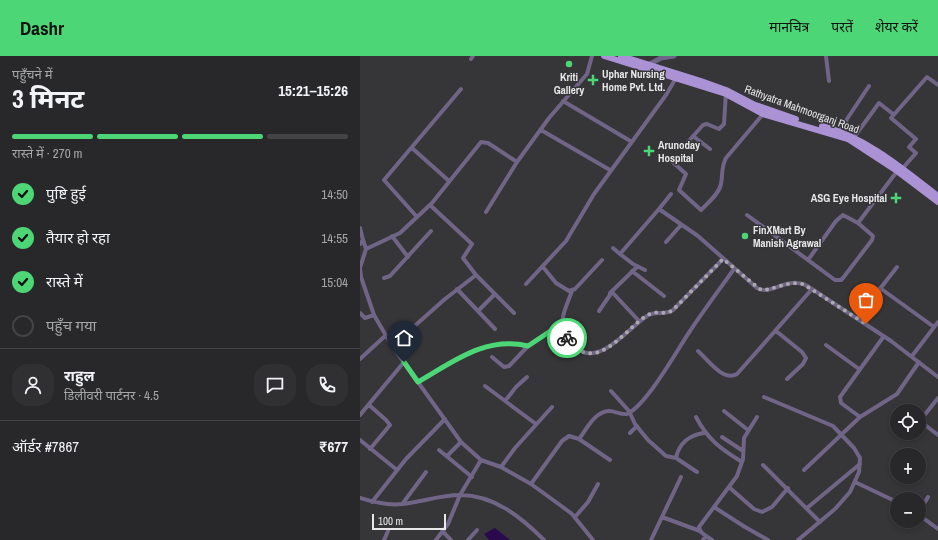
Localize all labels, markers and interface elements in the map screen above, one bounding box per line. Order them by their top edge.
text: Dashr [20,15,64,41]
text: मानचित्र [769,18,809,36]
text: परतें [831,18,853,36]
text: शेयर करें [875,18,918,36]
marker: Kriti Gallery [564,59,574,69]
text: पहुँचने में [12,66,53,83]
place label: Uphar Nursing Home Pvt. Ltd. [602,67,666,94]
place label: Kriti Gallery [554,70,584,97]
marker: Uphar Nursing Home Pvt. Ltd. [587,74,599,86]
text: 15:21–15:26 [278,80,348,101]
text: 3 मिनट [12,81,84,116]
street label: Rathyatra Mahmoorganj Road [743,82,861,136]
place label: Arunoday Hospital [658,138,700,165]
text: रास्ते में · 270 m [12,145,82,162]
marker: Arunoday Hospital [643,145,655,157]
icon: check [12,183,34,205]
text: पुष्टि हुई [46,183,86,204]
text: 14:50 [321,186,348,203]
place label: ASG Eye Hospital [811,191,887,205]
marker: ASG Eye Hospital [890,192,902,204]
place label: FinXMart By Manish Agrawal [753,223,821,250]
icon: check [12,227,34,249]
text: तैयार हो रहा [46,227,110,248]
text: 14:55 [321,230,348,247]
marker: FinXMart By Manish Agrawal [740,231,750,241]
icon: check [12,271,34,293]
text: रास्ते में [46,271,83,292]
text: 15:04 [321,274,348,291]
pin [849,283,883,324]
icon: bag [855,289,877,311]
text: पहुँच गया [46,315,96,336]
courier [547,318,587,358]
pin [387,321,421,362]
icon: home [393,327,415,349]
icon: bike [556,327,578,349]
button: person [12,364,54,406]
button: chat [254,364,296,406]
button: phone [306,364,348,406]
text: राहुल [64,365,95,386]
text: डिलीवरी पार्टनर · 4.5 [64,387,159,404]
map controls [890,404,926,528]
button: locate [890,404,926,440]
text: ऑर्डर #7867 [12,436,79,457]
text: ₹677 [319,436,348,457]
button: + [890,448,926,484]
button: − [890,492,926,528]
scale bar [372,512,446,531]
text: 100 m [378,514,403,528]

